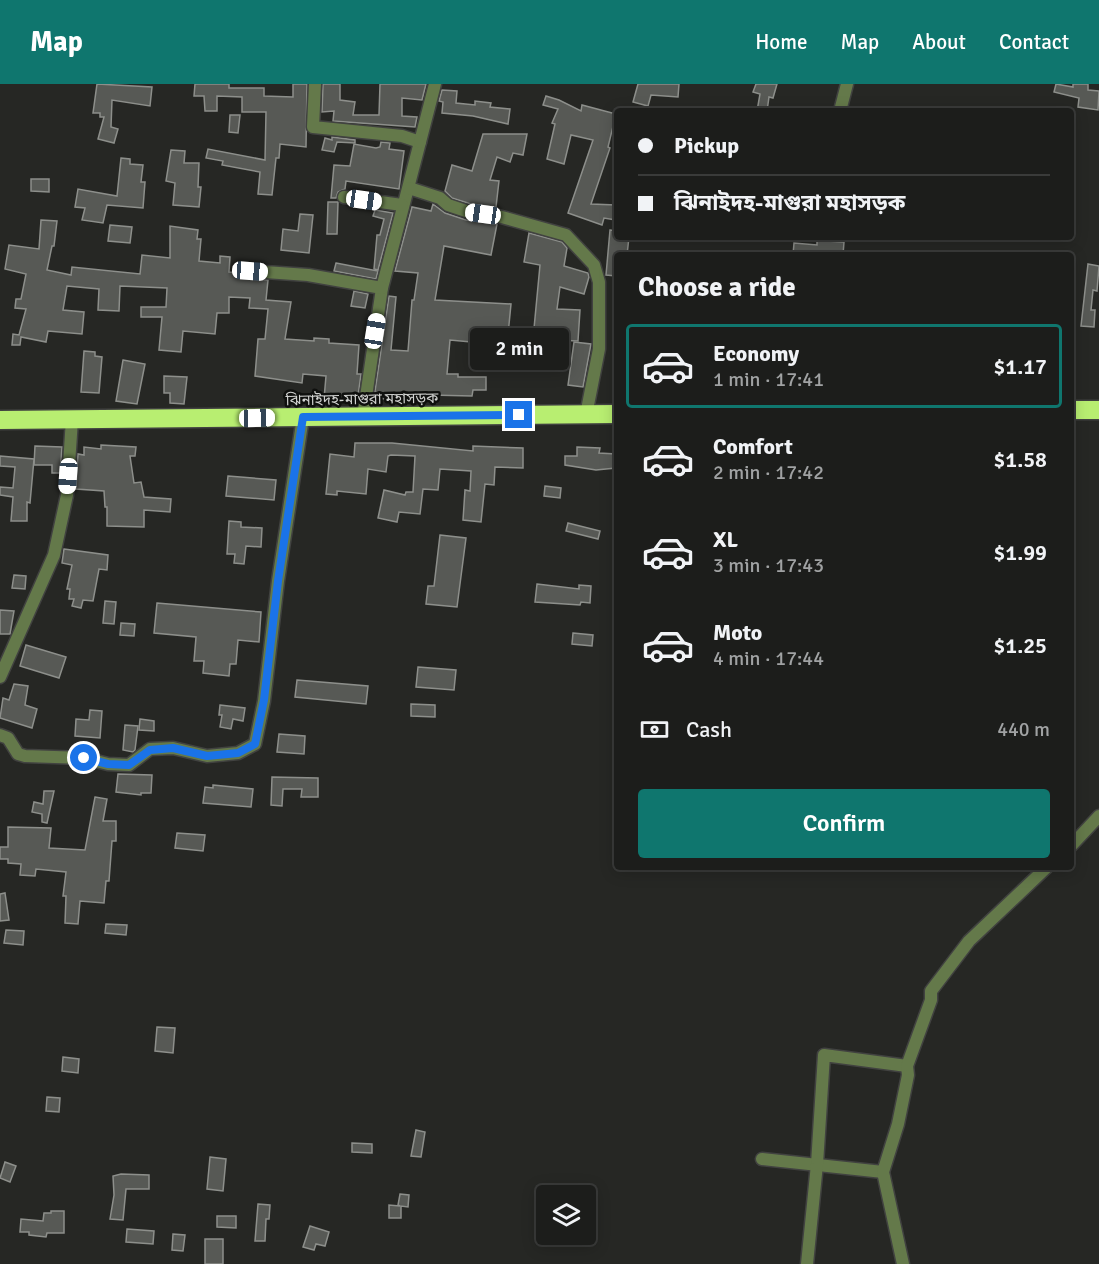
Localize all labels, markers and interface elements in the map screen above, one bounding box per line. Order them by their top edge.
text: Map [30,25,83,59]
text: Home [755,29,808,55]
text: Map [841,29,879,55]
text: About [912,29,966,55]
text: Contact [999,29,1069,55]
text: Pickup [674,132,739,159]
car [345,189,383,211]
text: ঝিনাইদহ-মাগুরা মহাসড়ক [674,189,905,216]
car [464,203,502,225]
car [231,261,269,281]
text: Choose a ride [638,271,796,304]
car [363,312,387,350]
callout: 2 min [470,328,568,370]
text: 2 min [496,336,543,361]
icon: car [641,339,695,393]
text: Economy [713,340,799,367]
text: $1.17 [993,353,1047,380]
text: 1 min · 17:41 [713,367,824,392]
street label: ঝিনাইদহ-মাগুরা মহাসড়ক [285,389,439,409]
route end [505,401,532,428]
car [239,409,275,427]
icon: car [641,432,695,486]
text: Comfort [713,433,793,460]
text: $1.58 [993,446,1047,473]
car [58,457,78,495]
text: 2 min · 17:42 [713,460,824,485]
icon: car [641,525,695,579]
text: XL [713,526,738,553]
text: $1.99 [993,539,1047,566]
text: 3 min · 17:43 [713,553,824,578]
icon: car [641,618,695,672]
text: Moto [713,619,762,646]
text: $1.25 [993,632,1047,659]
text: 4 min · 17:44 [713,646,824,671]
icon: cash [638,713,671,746]
text: Cash [686,716,732,743]
text: 440 m [997,717,1050,742]
route start [70,744,97,771]
button: Confirm [638,789,1050,858]
map controls [536,1185,596,1245]
button: layers [536,1185,596,1245]

